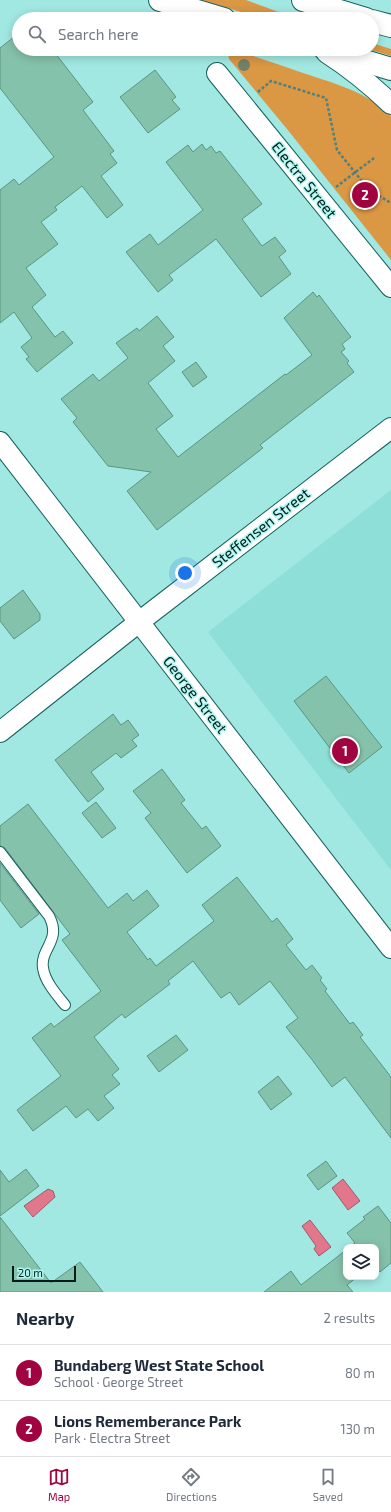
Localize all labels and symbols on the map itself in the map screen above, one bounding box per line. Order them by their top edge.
street label: Electra Street [268,137,341,221]
pin: 2 [352,180,378,210]
street label: Steffensen Street [208,483,313,571]
your location [175,563,195,583]
street label: George Street [160,652,232,737]
pin: 1 [332,736,358,766]
scale bar [12,1264,76,1283]

